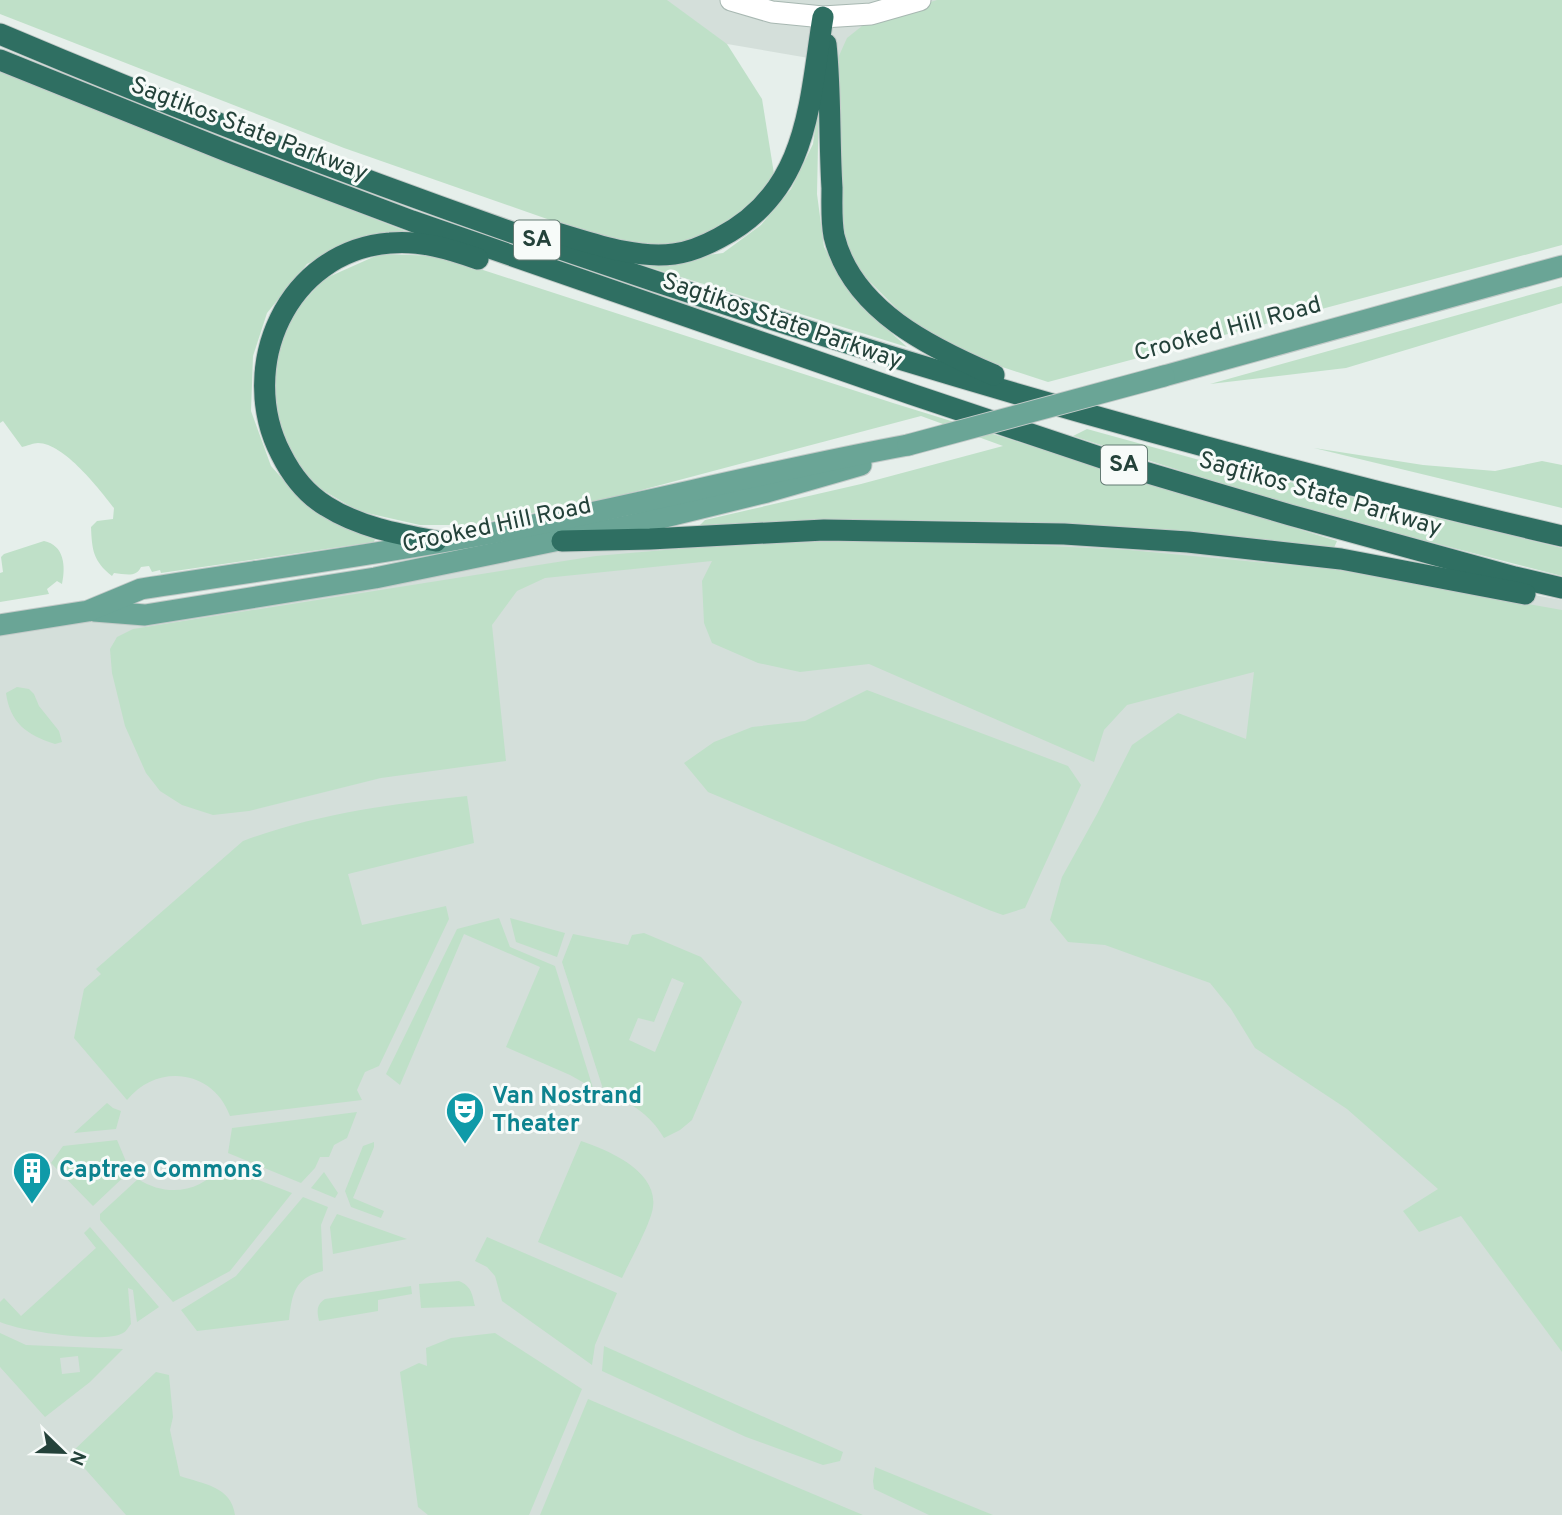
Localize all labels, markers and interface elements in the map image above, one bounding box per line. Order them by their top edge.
street label: Sagtikos State Parkway [126,71,372,189]
road number: SA [514,220,560,260]
street label: Sagtikos State Parkway [658,267,906,377]
street label: Crooked Hill Road [1131,291,1325,369]
road number: SA [1101,446,1147,485]
street label: Sagtikos State Parkway [1195,446,1445,544]
street label: Crooked Hill Road [400,491,594,561]
place label: Van Nostrand Theater [492,1082,642,1140]
theatre icon: Van Nostrand Theater [444,1090,486,1145]
building icon: Captree Commons [11,1150,53,1205]
place label: Captree Commons [59,1156,263,1186]
north arrow [28,1417,98,1487]
text: N [63,1447,91,1469]

